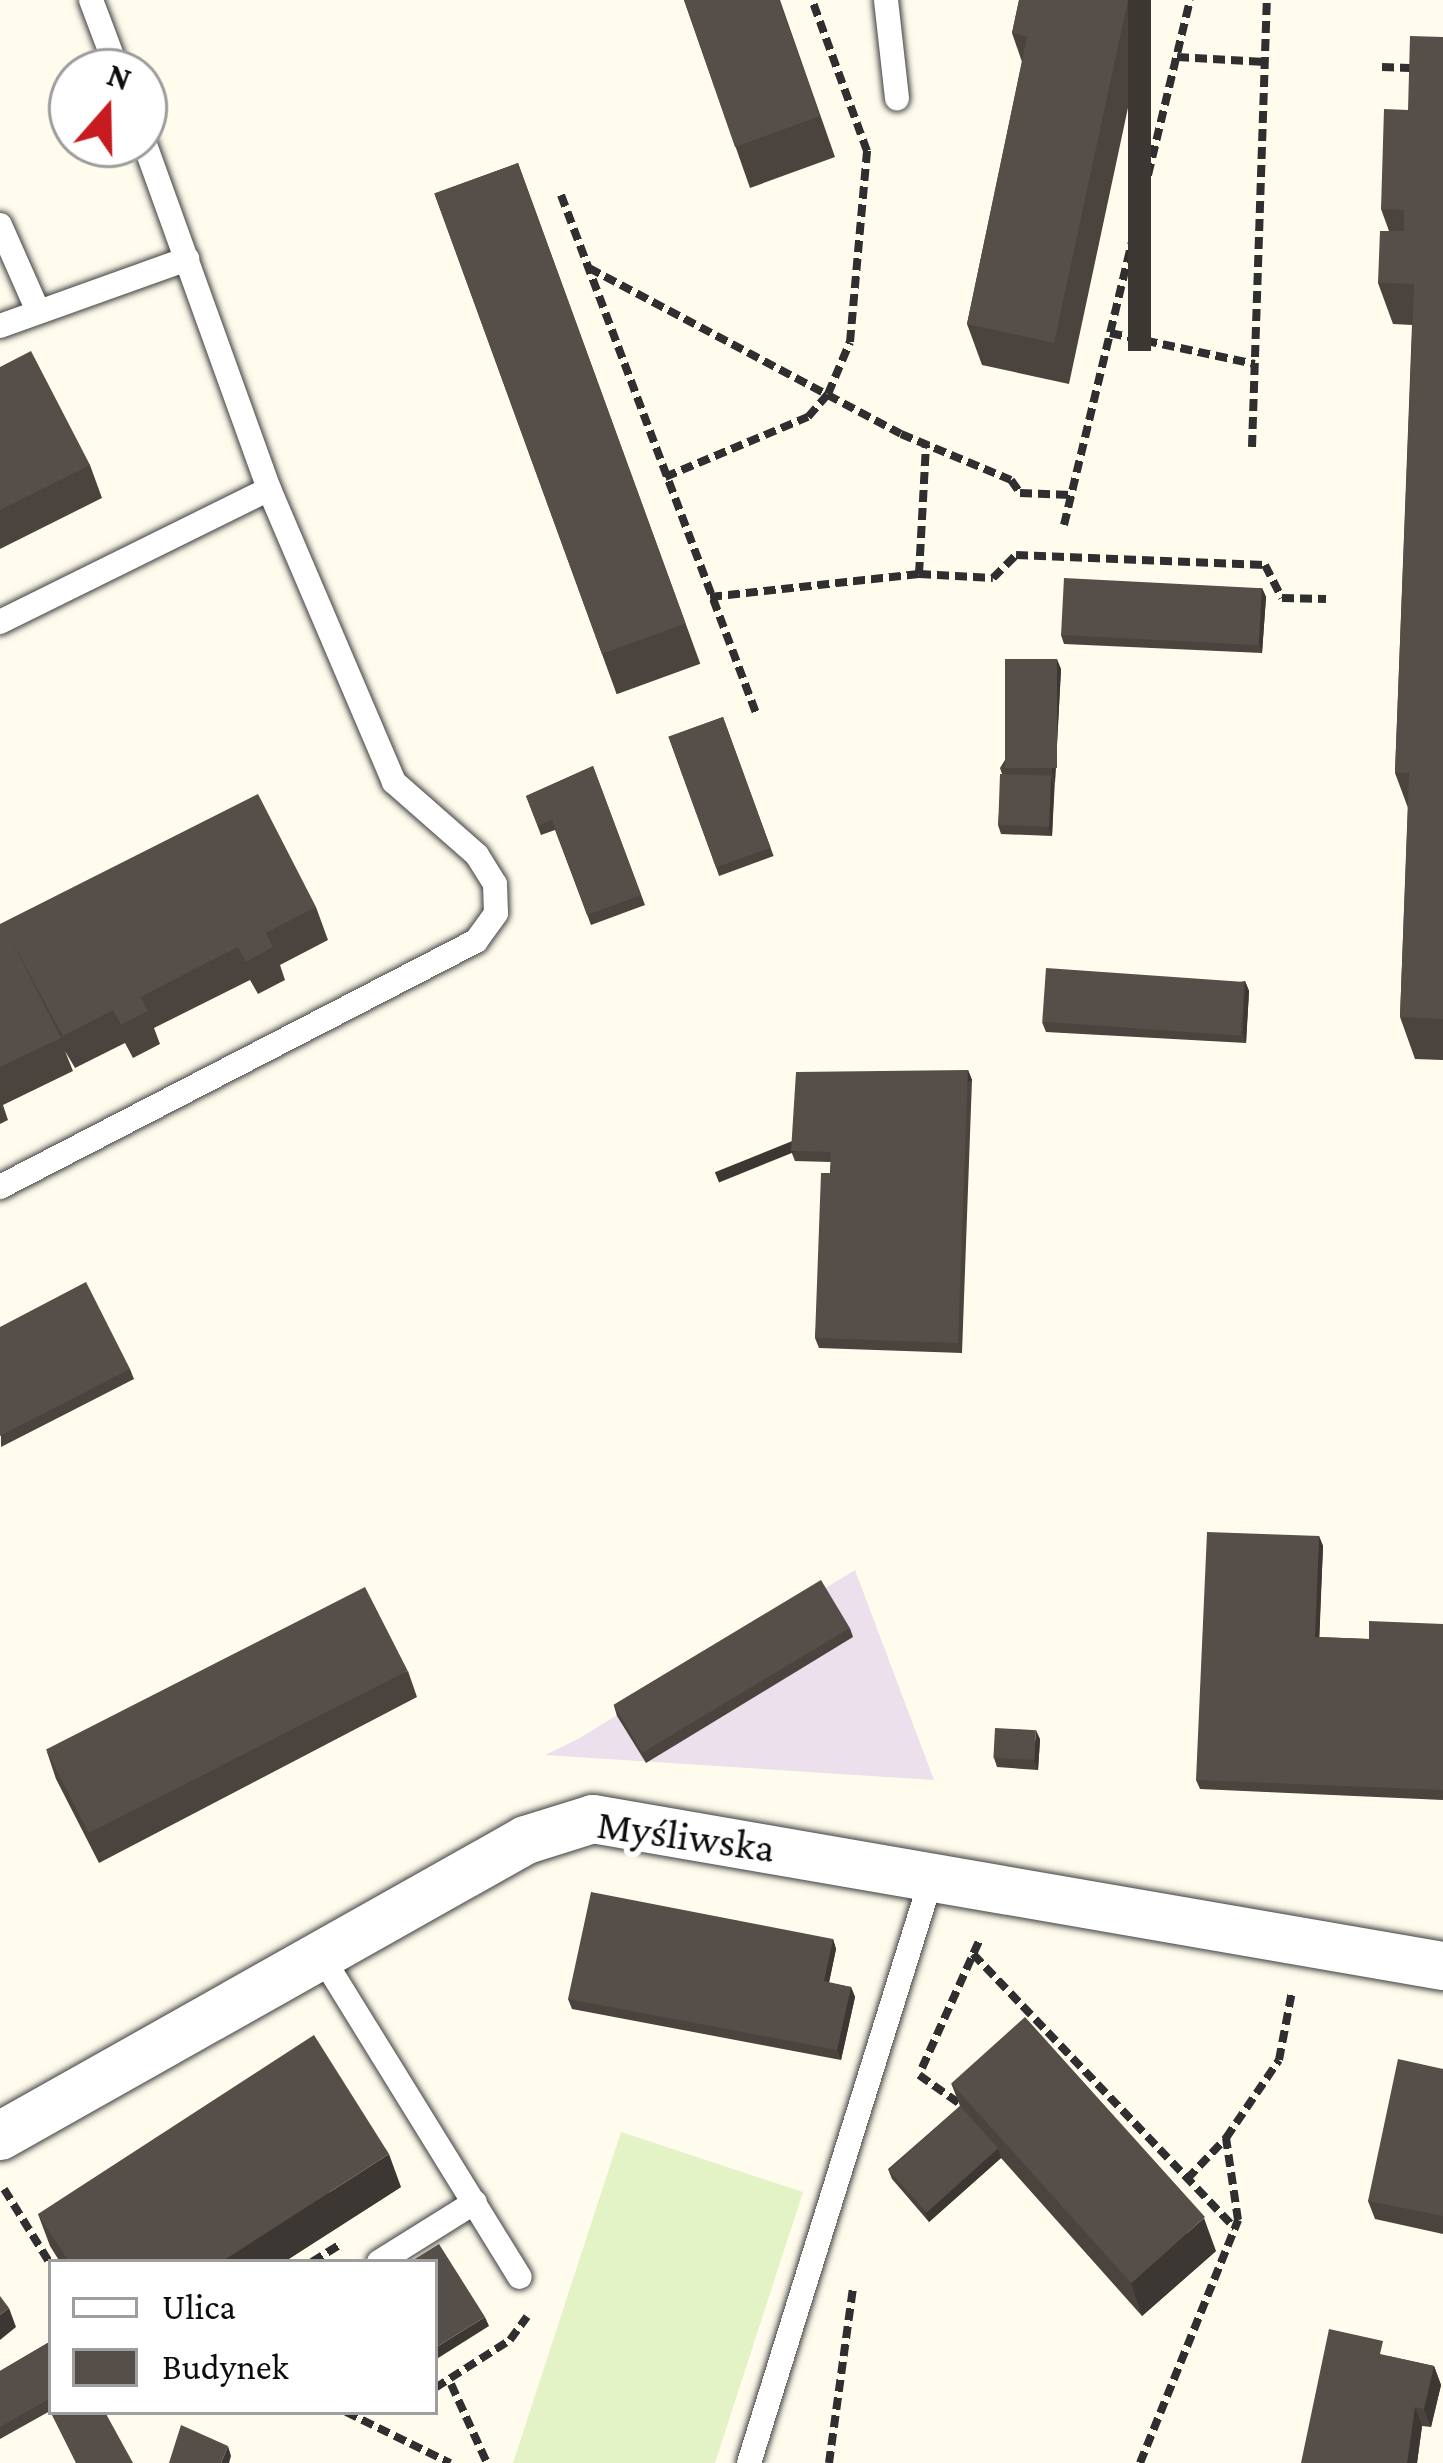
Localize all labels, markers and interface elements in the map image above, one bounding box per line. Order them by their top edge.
north arrow [48,48,168,168]
text: N [103,55,136,98]
street label: Myśliwska [594,1799,778,1873]
legend [48,2259,438,2415]
text: Ulica [162,2287,236,2327]
text: Budynek [162,2347,289,2387]

